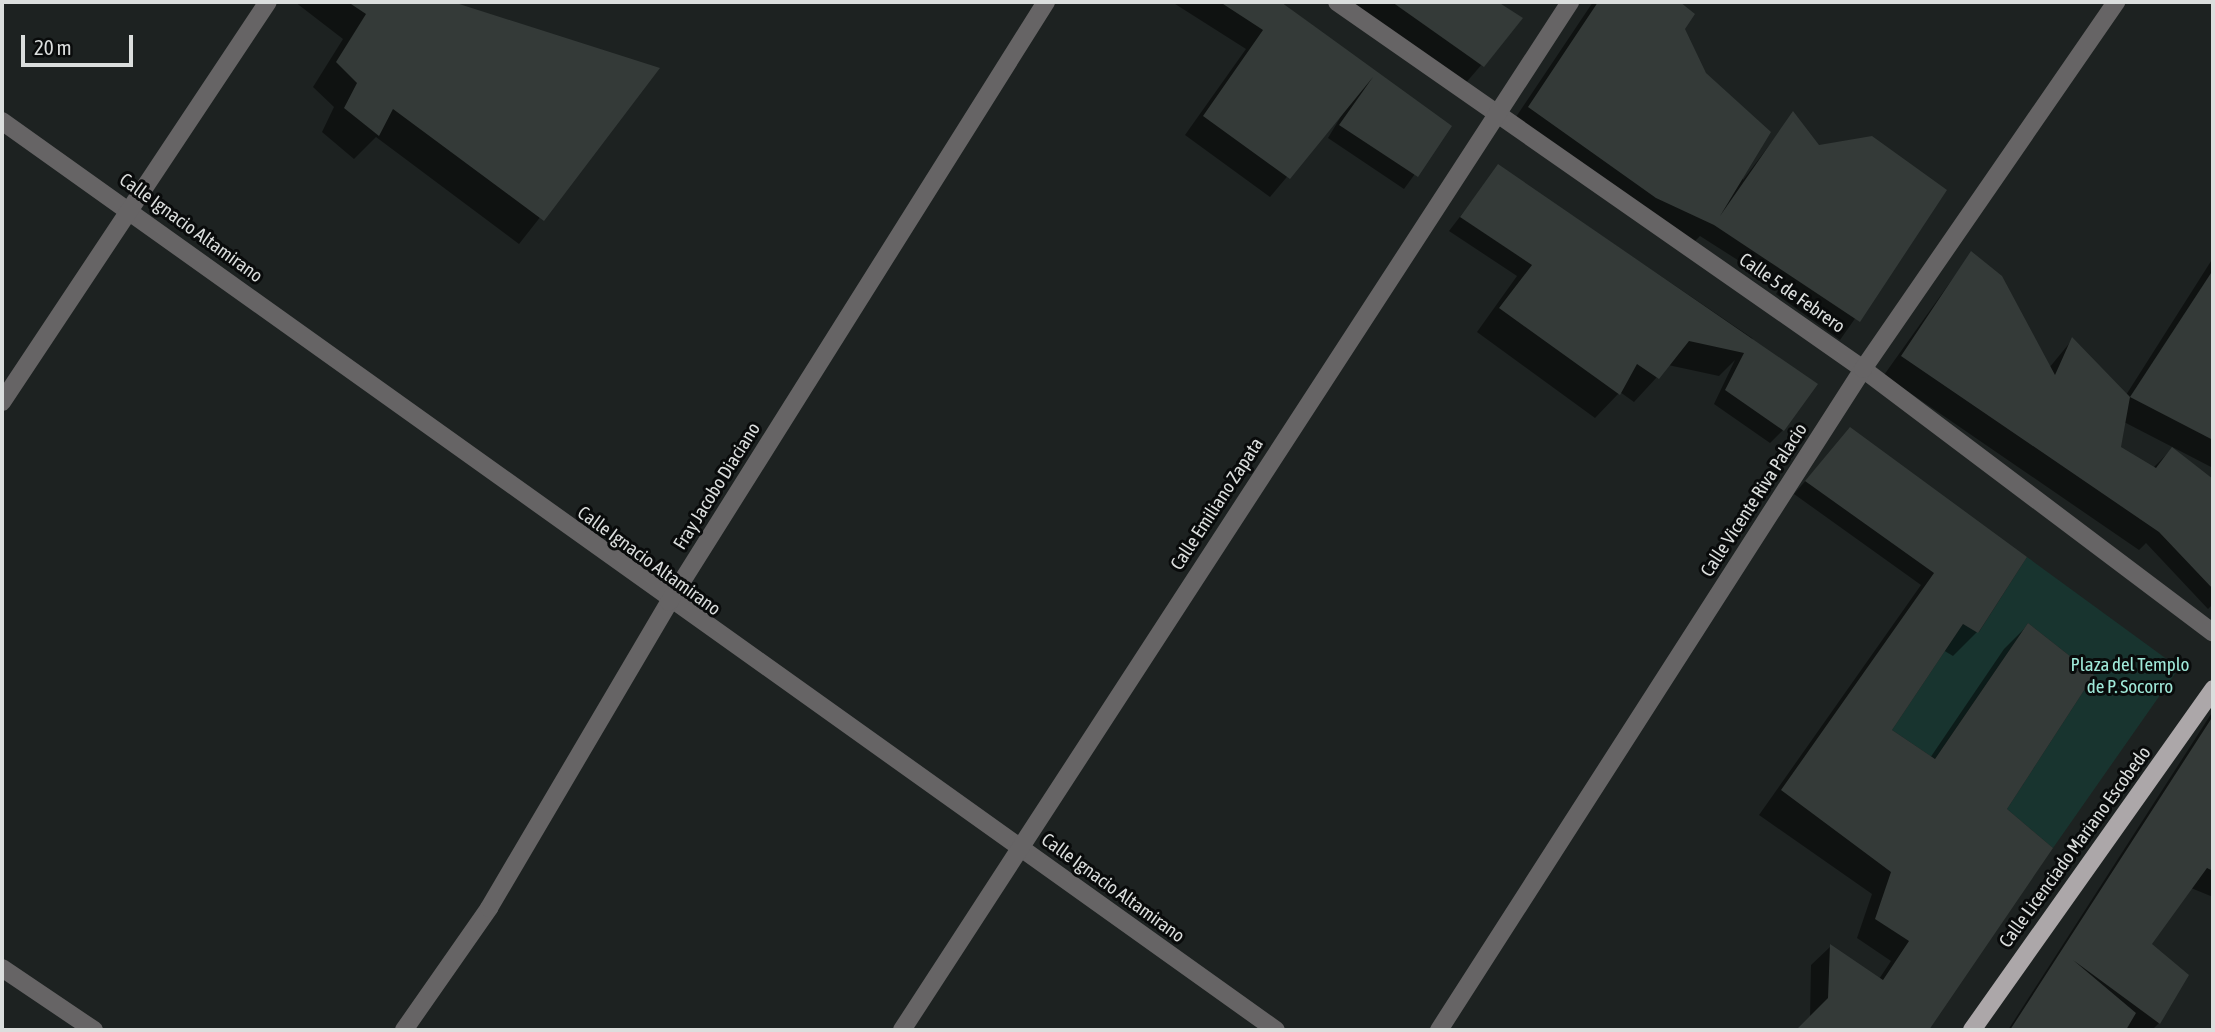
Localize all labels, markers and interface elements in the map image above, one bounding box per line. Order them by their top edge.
scale bar [24,21,136,65]
text: 20 m [34,35,72,59]
street label: Calle Ignacio Altamirano [115,168,267,288]
street label: Calle 5 de Febrero [1735,248,1849,338]
street label: Fray Jacobo Diaciano [669,418,765,554]
street label: Calle Vicente Riva Palacio [1696,419,1812,581]
street label: Calle Emiliano Zapata [1166,434,1268,574]
street label: Calle Ignacio Altamirano [573,501,725,621]
park label: Plaza del Templo de P. Socorro [2070,654,2190,698]
street label: Calle Licenciado Mariano Escobedo [1994,742,2156,952]
street label: Calle Ignacio Altamirano [1037,828,1189,948]

